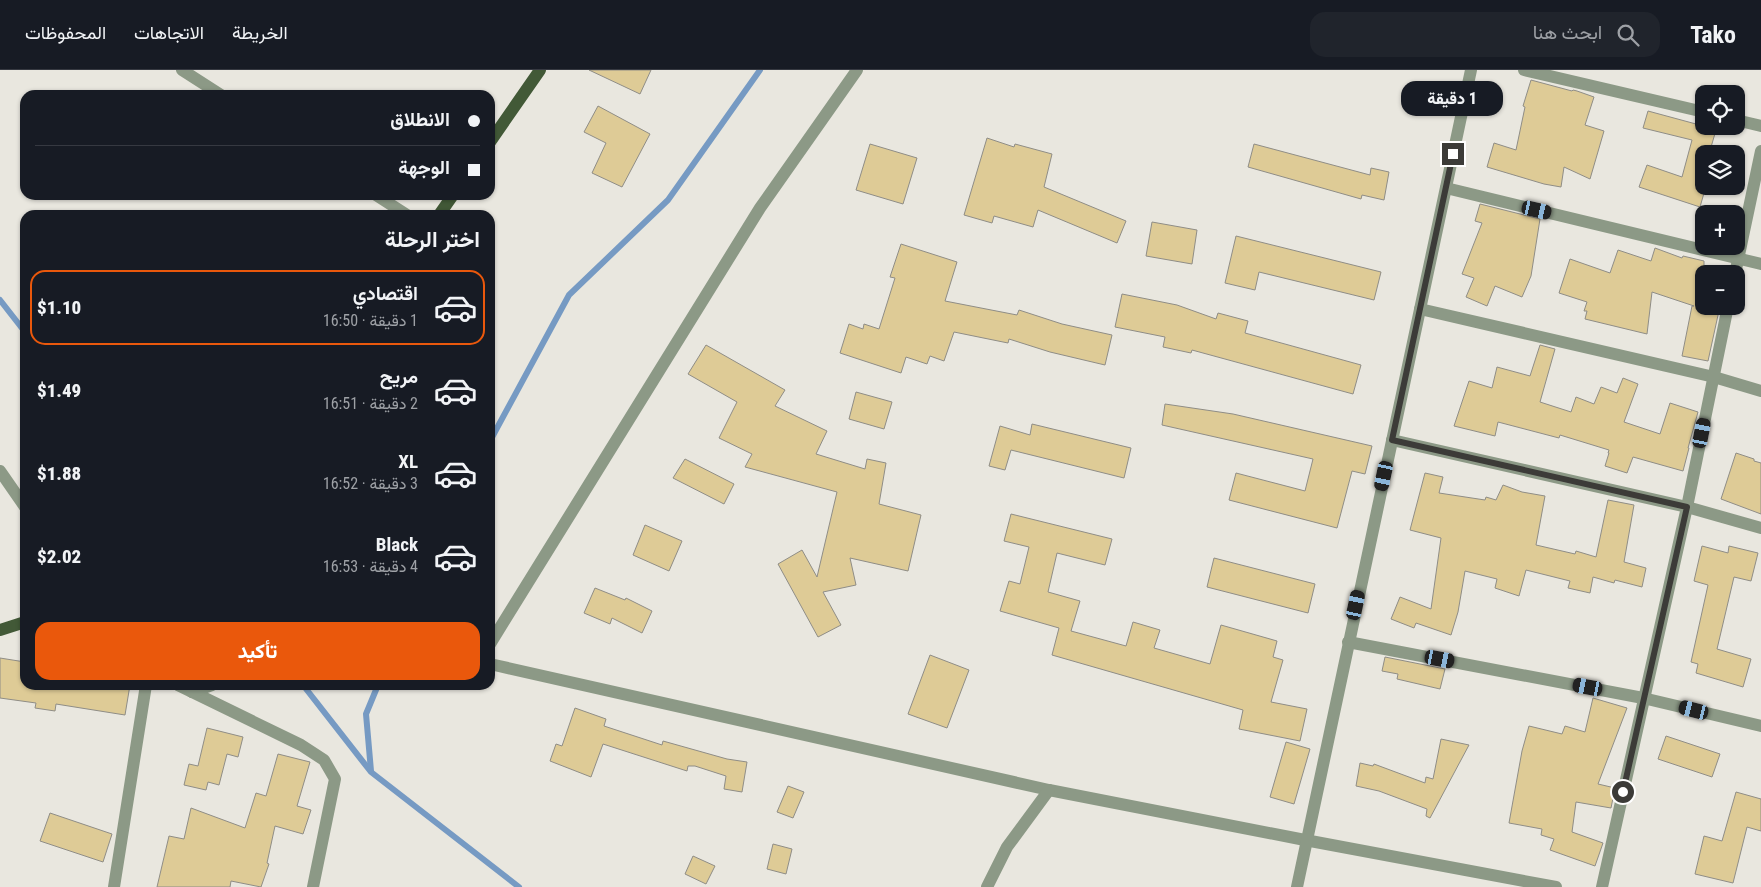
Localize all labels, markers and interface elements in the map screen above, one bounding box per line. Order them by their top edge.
search box [1310,12,1660,57]
text: ابحث هنا [1533,21,1602,44]
icon: search [1614,21,1642,49]
text: Tako [1690,21,1736,49]
text: المحفوظات [25,22,106,43]
text: الاتجاهات [134,22,204,43]
text: الخريطة [232,22,288,43]
callout: 1 دقيقة [1402,82,1504,116]
map controls [1695,85,1745,315]
button: locate [1695,85,1745,135]
text: 1 دقيقة [1427,89,1477,108]
text: الانطلاق [390,108,450,131]
route end [1442,143,1464,165]
button: layers [1695,145,1745,195]
text: الوجهة [398,156,450,179]
car [1520,199,1553,221]
button: + [1695,205,1745,255]
text: اختر الرحلة [385,227,480,252]
button: − [1695,265,1745,315]
text: اقتصادي [353,282,418,305]
icon: car [433,285,478,330]
text: $1.10 [37,296,81,319]
text: 1 دقيقة · 16:50 [323,311,418,330]
text: مريح [380,365,418,388]
icon: car [433,368,478,413]
text: $1.49 [37,379,81,402]
text: 2 دقيقة · 16:51 [323,394,418,413]
car [1691,417,1712,449]
text: XL [398,450,418,473]
icon: car [433,451,478,496]
car [1373,460,1394,492]
text: $1.88 [37,462,81,485]
text: 3 دقيقة · 16:52 [323,474,418,493]
text: Black [376,533,418,556]
icon: car [433,534,478,579]
text: $2.02 [37,545,81,568]
text: 4 دقيقة · 16:53 [323,557,418,576]
car [1345,589,1366,621]
button: تأكيد [35,622,480,680]
car [1423,649,1456,669]
car [1571,677,1604,697]
car [1677,699,1710,721]
route start [1612,781,1634,803]

